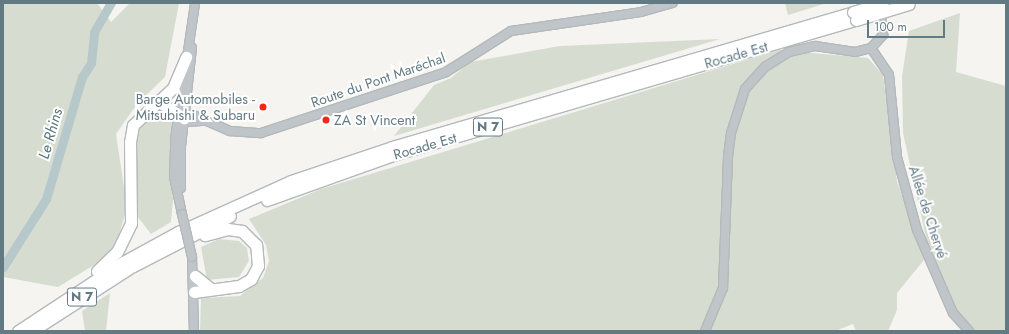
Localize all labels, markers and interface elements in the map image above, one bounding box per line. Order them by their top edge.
scale bar [869,12,947,38]
text: 100 m [874,18,907,36]
street label: Rocade Est [702,38,770,72]
street label: Route du Pont Maréchal [309,49,447,111]
place label: Barge Automobiles - Mitsubishi & Subaru [136,91,255,124]
marker: Barge Automobiles - Mitsubishi & Subaru [258,102,268,112]
water label: Le Rhins [35,107,67,161]
place label: ZA St Vincent [334,112,415,128]
marker: ZA St Vincent [321,115,331,125]
road number: N 7 [472,116,504,138]
street label: Rocade Est [391,129,459,163]
street label: Allée de Chervé [905,164,951,260]
road number: N 7 [66,286,98,308]

